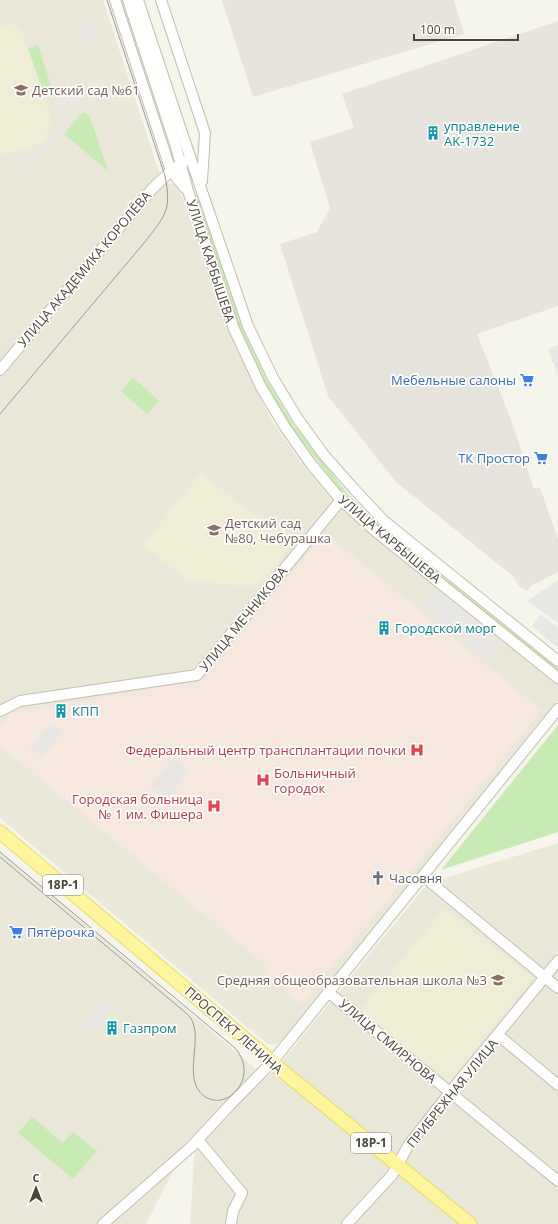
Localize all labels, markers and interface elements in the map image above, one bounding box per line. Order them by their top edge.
scale bar [414,16,518,42]
text: 100 m [420,21,455,38]
place label: Детский сад №61 [32,81,140,99]
school or university icon: Детский сад №61 [13,82,29,98]
place label: управление AK-1732 [444,117,520,150]
building icon: управление AK-1732 [425,125,441,141]
street label: УЛИЦА АКАДЕМИКА КОРОЛЁВА [13,186,155,351]
street label: УЛИЦА КАРБЫШЕВА [183,197,240,326]
place label: Мебельные салоны [391,371,516,389]
supermarket icon: Мебельные салоны [519,372,535,388]
place label: ТК Простор [458,449,530,467]
supermarket icon: ТК Простор [533,450,549,466]
street label: УЛИЦА КАРБЫШЕВА [335,491,446,588]
place label: Детский сад №80, Чебурашка [225,514,331,547]
school or university icon: Детский сад №80, Чебурашка [206,522,222,538]
street label: УЛИЦА МЕЧНИКОВА [195,562,291,675]
place label: Городской морг [395,619,497,637]
building icon: Городской морг [376,620,392,636]
place label: КПП [72,702,99,720]
building icon: КПП [53,703,69,719]
place label: Федеральный центр трансплантации почки [125,741,406,759]
hospital icon: Федеральный центр трансплантации почки [409,742,425,758]
place label: Больничный городок [274,764,356,797]
hospital icon: Больничный городок [255,772,271,788]
place label: Городская больница № 1 им. Фишера [72,790,203,823]
hospital icon: Городская больница № 1 им. Фишера [206,798,222,814]
place label: Часовня [389,869,442,887]
church icon: Часовня [370,870,386,886]
road number: 18Р-1 [43,875,83,895]
place label: Пятёрочка [27,923,95,941]
supermarket icon: Пятёрочка [8,924,24,940]
place label: Средняя общеобразовательная школа №3 [217,971,487,989]
school or university icon: Средняя общеобразовательная школа №3 [490,972,506,988]
street label: ПРОСПЕКТ ЛЕНИНА [181,982,287,1078]
street label: УЛИЦА СМИРНОВА [335,995,441,1088]
place label: Газпром [123,1019,177,1037]
building icon: Газпром [104,1020,120,1036]
street label: ПРИБРЕЖНАЯ УЛИЦА [402,1034,502,1151]
road number: 18Р-1 [351,1133,391,1153]
north arrow [16,1168,56,1208]
text: С [32,1170,40,1185]

